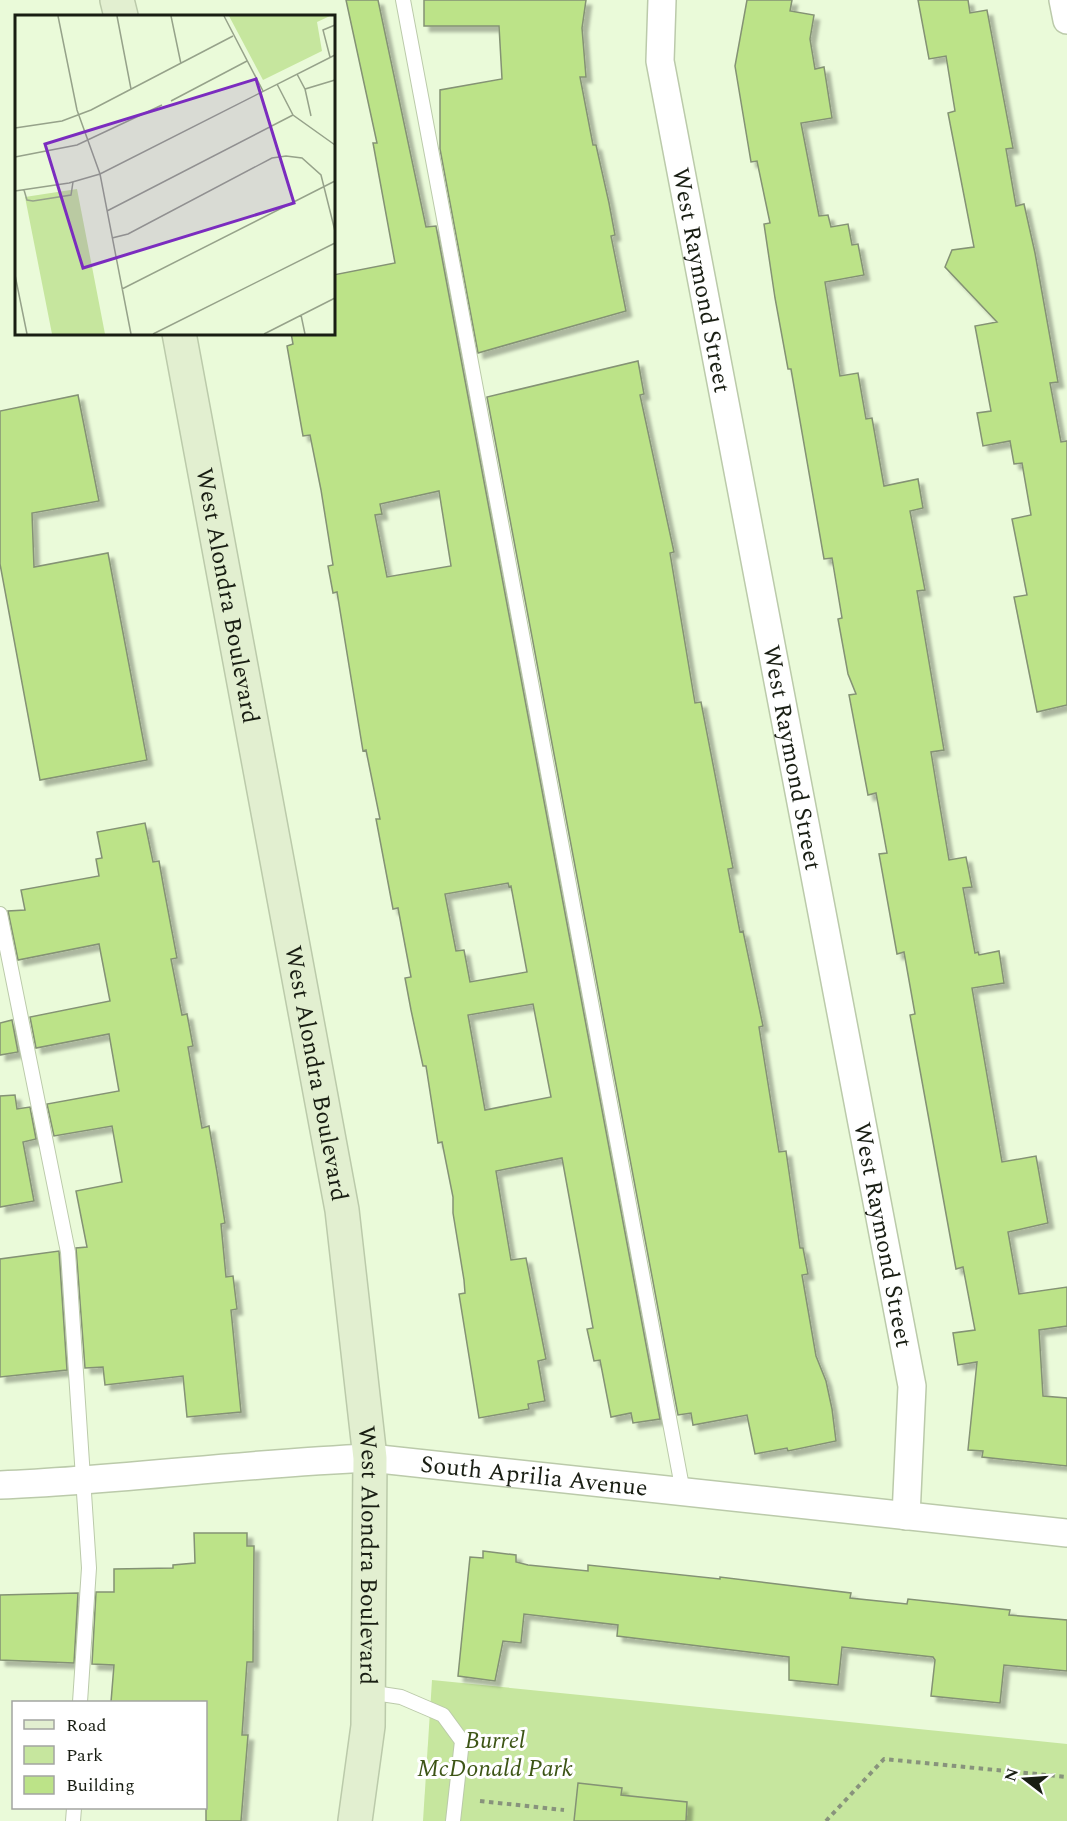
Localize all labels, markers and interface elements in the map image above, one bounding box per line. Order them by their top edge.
inset map [15,15,334,334]
street label: West Raymond Street [662,165,740,396]
street label: West Alondra Boulevard [185,465,268,727]
street label: West Raymond Street [752,642,831,873]
street label: West Alondra Boulevard [274,943,357,1204]
street label: West Raymond Street [843,1119,921,1351]
street label: West Alondra Boulevard [347,1424,387,1685]
street label: South Aprilia Avenue [418,1447,649,1507]
legend [12,1701,207,1809]
text: Road [66,1712,107,1739]
park label: Burrel McDonald Park [417,1723,573,1787]
text: Park [66,1742,103,1769]
north arrow [995,1749,1055,1809]
text: N [998,1765,1025,1785]
text: Building [66,1772,135,1799]

